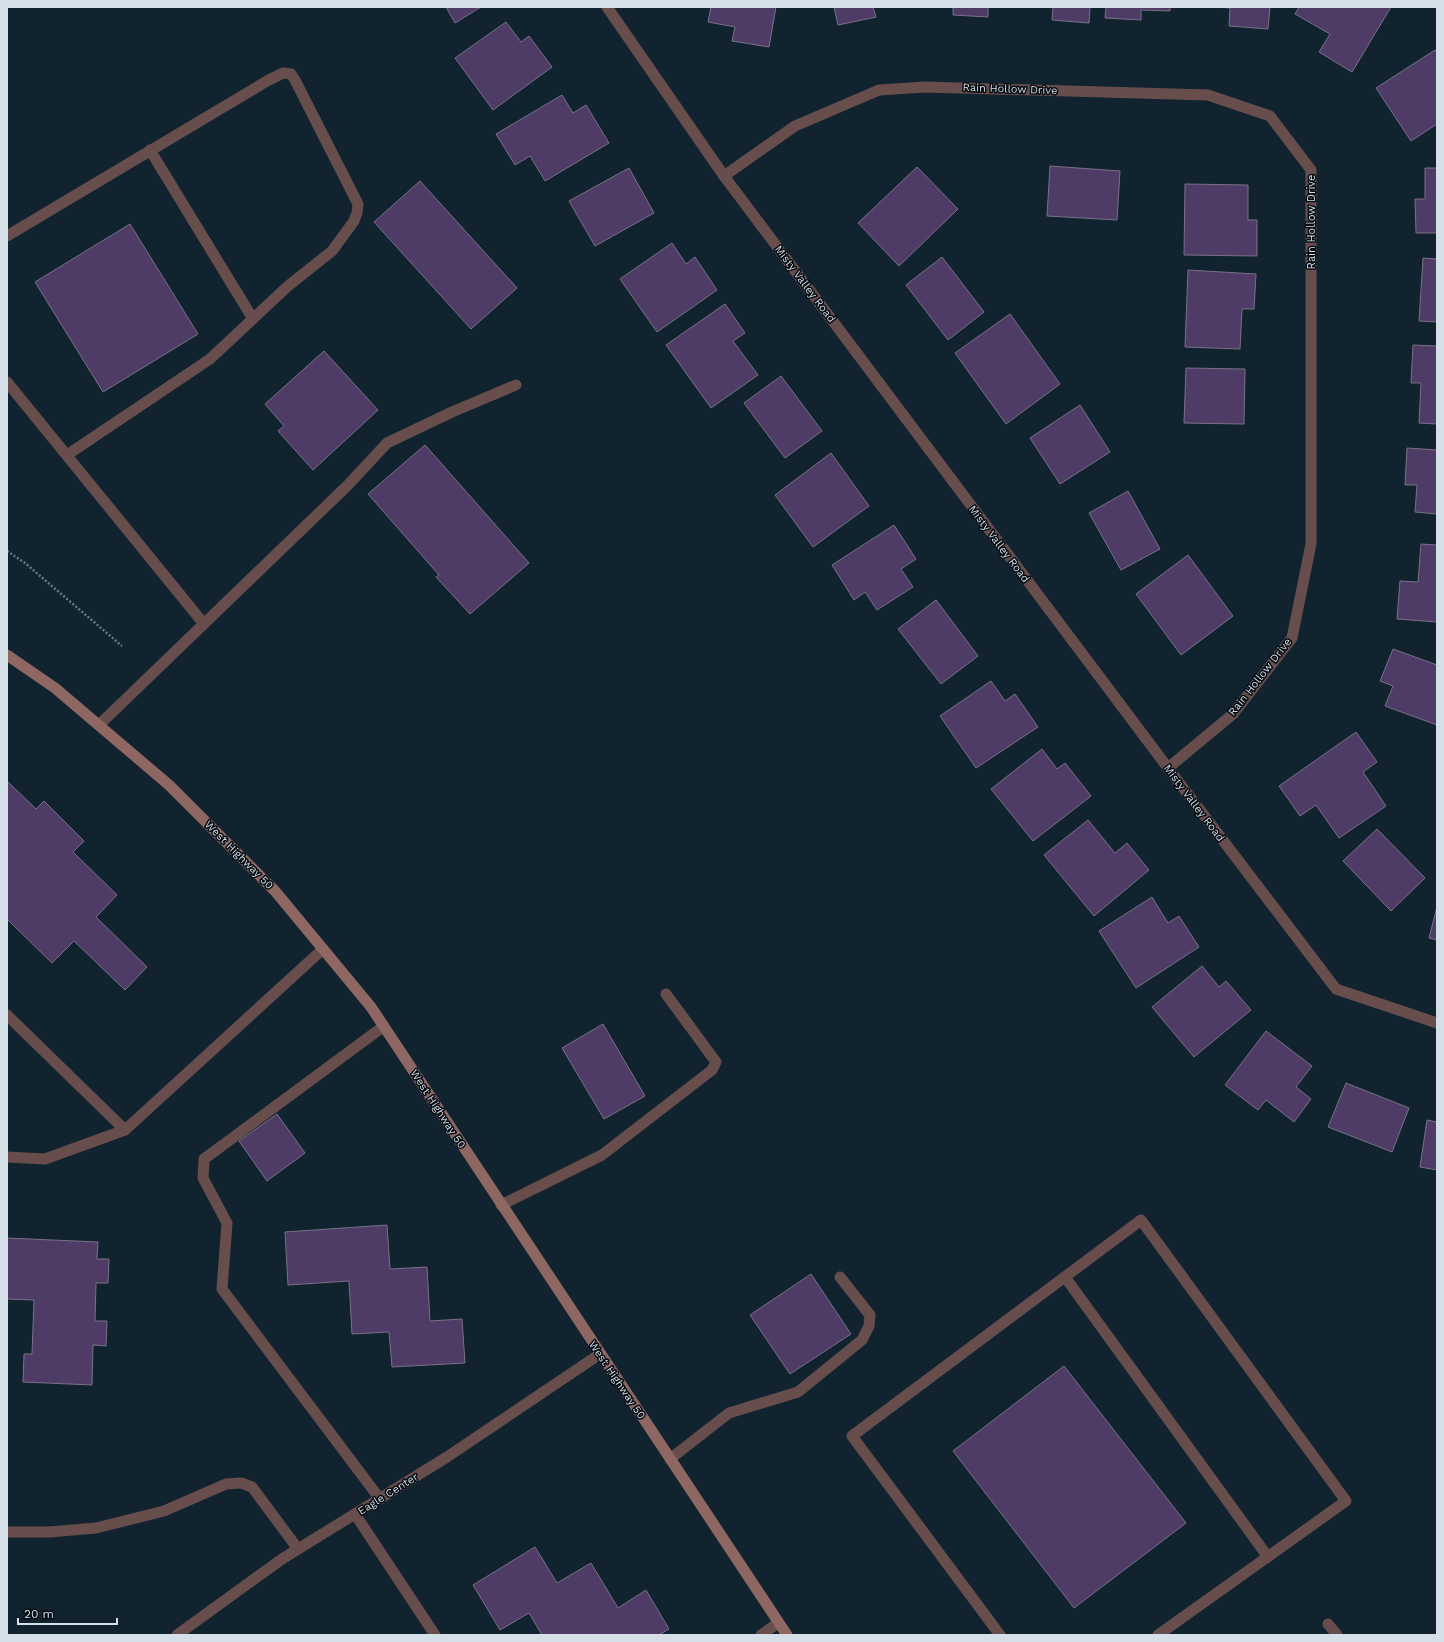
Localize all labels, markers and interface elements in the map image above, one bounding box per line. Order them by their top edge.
street label: Rain Hollow Drive [962,81,1058,97]
street label: Rain Hollow Drive [1305,175,1318,269]
street label: Misty Valley Road [772,243,838,325]
street label: Misty Valley Road [966,503,1032,585]
street label: Rain Hollow Drive [1226,636,1294,718]
street label: Misty Valley Road [1161,762,1227,844]
street label: West Highway 50 [202,818,276,892]
street label: West Highway 50 [408,1067,468,1151]
street label: West Highway 50 [586,1338,648,1422]
street label: Eagle Center [355,1470,421,1518]
scale bar [18,1600,117,1626]
text: 20 m [24,1607,54,1621]

